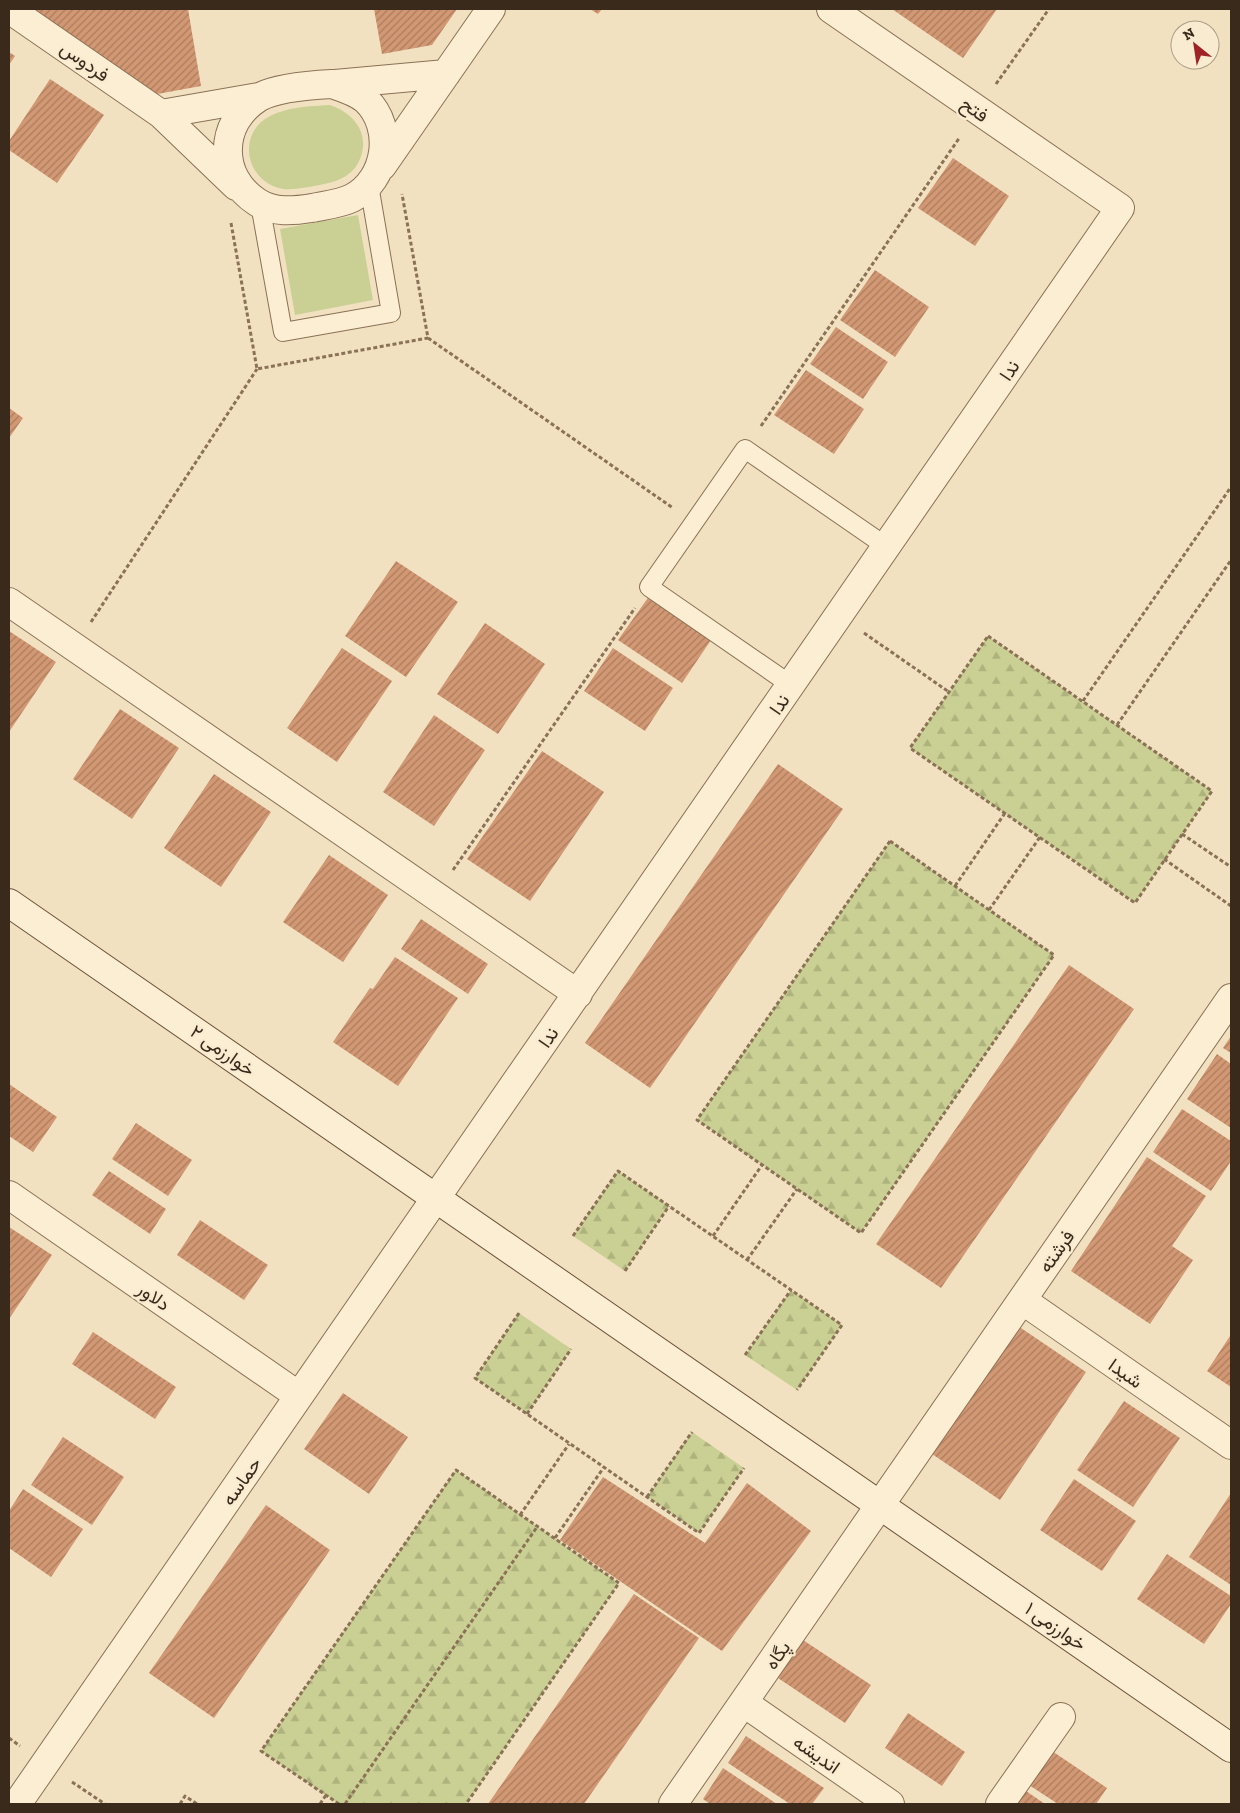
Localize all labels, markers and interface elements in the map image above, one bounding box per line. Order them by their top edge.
north arrow [1170,20,1220,70]
text: N [1180,24,1198,44]
street label: فردوس [56,36,114,86]
street label: فتح [955,92,993,129]
street label: ندا [994,356,1025,385]
street label: ندا [764,690,795,719]
street label: خوارزمی ۲ [186,1020,260,1081]
street label: ندا [533,1023,564,1052]
street label: فرشته [1034,1226,1079,1277]
street label: دلاور [132,1276,175,1316]
street label: شیدا [1104,1354,1147,1393]
street label: حماسه [217,1453,266,1510]
street label: خوارزمی ۱ [1021,1597,1091,1656]
street label: پگاه [760,1637,797,1675]
street label: اندیشه [789,1730,845,1779]

